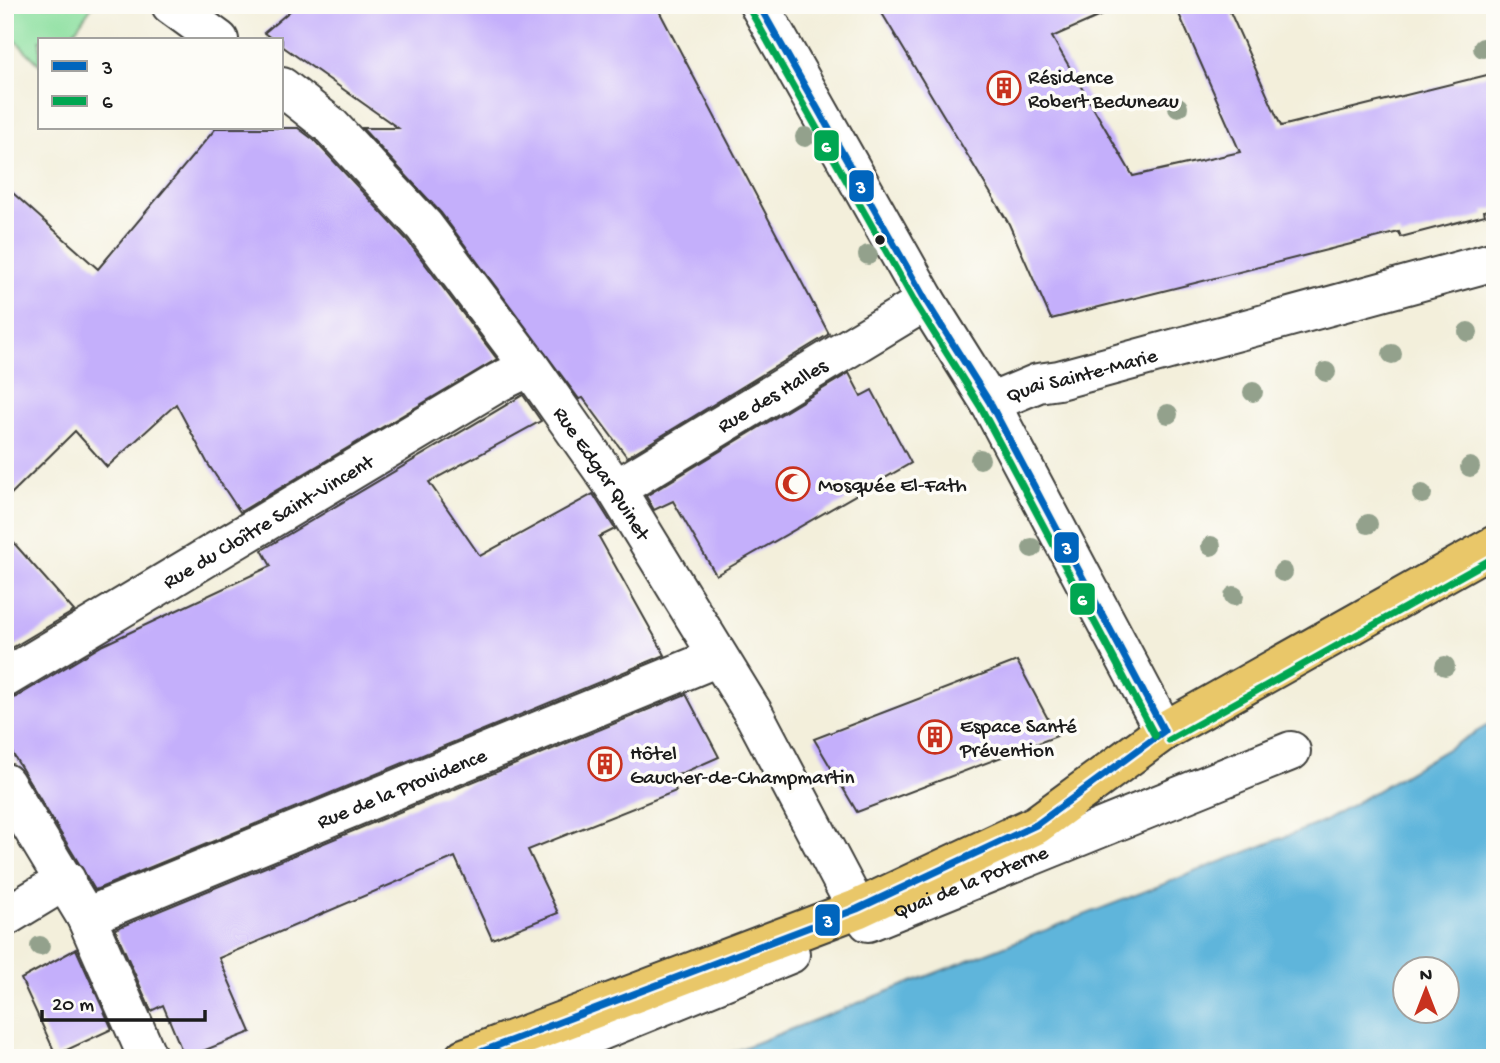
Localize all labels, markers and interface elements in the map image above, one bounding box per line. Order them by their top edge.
legend [38,38,284,130]
text: 3 [101,58,113,83]
place label: Résidence Robert Beduneau [1028,67,1179,116]
building icon: Résidence Robert Beduneau [985,69,1023,107]
text: 6 [102,92,113,117]
line badge: 6 [813,129,840,162]
text: 6 [821,137,831,160]
line badge: 3 [848,169,875,203]
text: 3 [855,178,866,201]
unlabelled marker [873,233,887,247]
street label: Quai Sainte-Marie [1003,344,1162,411]
street label: Rue des Halles [714,354,834,440]
street label: Rue Edgar Quinet [546,403,655,548]
street label: Rue du Cloître Saint-Vincent [159,450,381,596]
mosque icon: Mosquée El-Fath [774,465,812,503]
place label: Mosquée El-Fath [818,475,967,500]
line badge: 3 [1053,531,1080,564]
text: 3 [1061,539,1072,562]
line badge: 6 [1069,582,1096,616]
text: 6 [1077,590,1087,613]
place label: Espace Santé Prévention [959,716,1078,765]
building icon: Espace Santé Prévention [916,718,954,756]
place label: Hôtel Gaucher-de-Champmartin [630,743,854,792]
street label: Rue de la Providence [314,744,492,836]
building icon: Hôtel Gaucher-de-Champmartin [586,745,624,783]
street label: Quai de la Poterne [890,841,1053,926]
line badge: 3 [814,903,841,937]
text: 3 [822,912,833,935]
north arrow [1392,954,1462,1024]
text: N [1420,965,1432,988]
scale bar [42,979,205,1023]
text: 20 m [52,994,94,1019]

